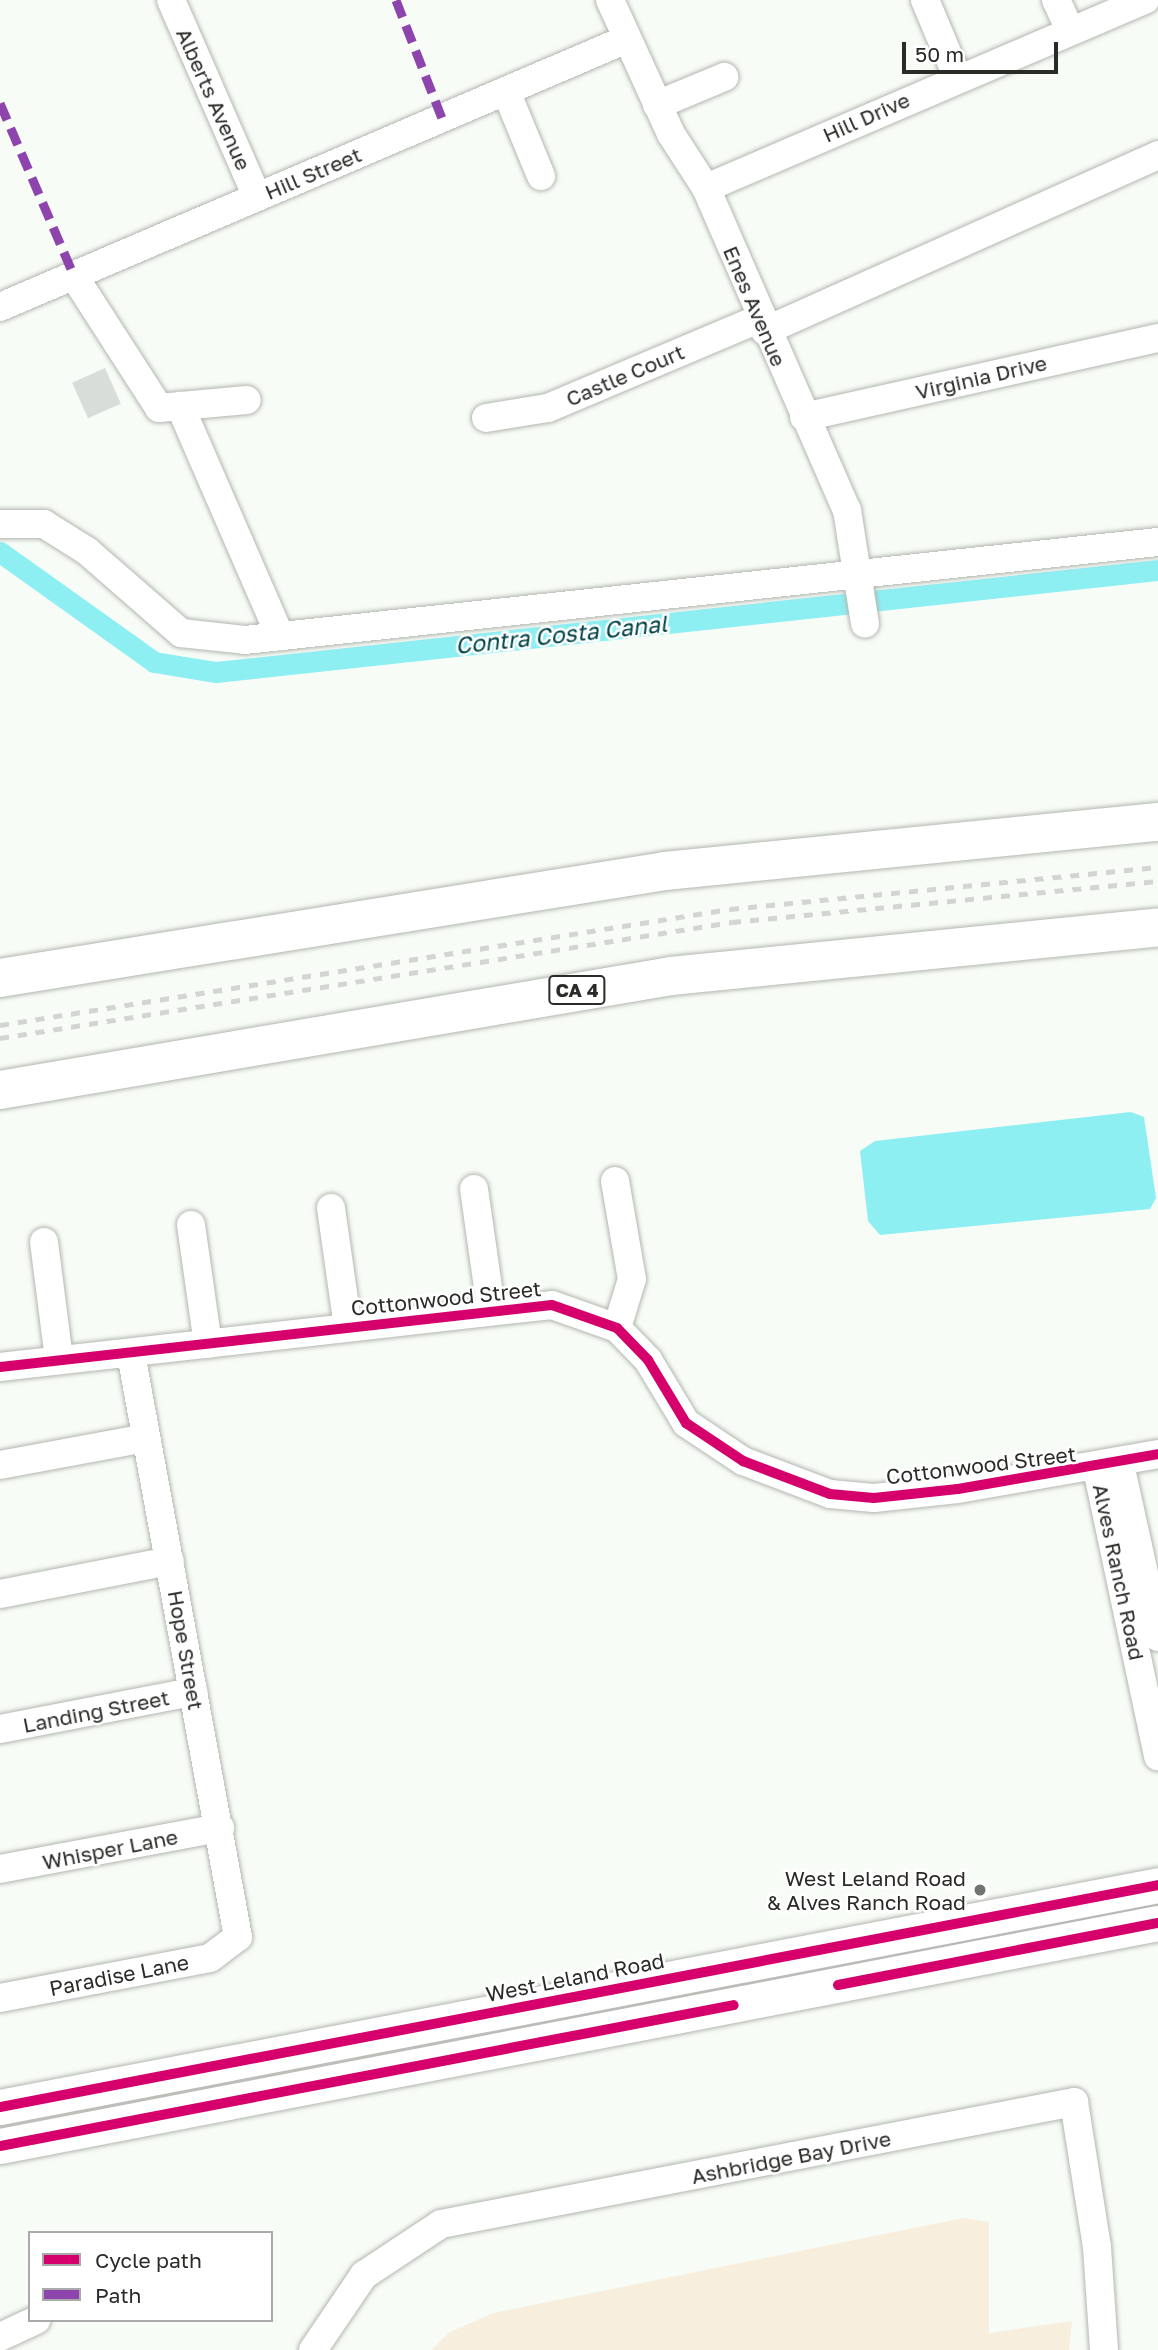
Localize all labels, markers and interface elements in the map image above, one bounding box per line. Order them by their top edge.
street label: Alberts Avenue [171,24,257,174]
scale bar [906,28,1062,72]
text: 50 m [915,41,964,67]
street label: Hill Drive [819,87,913,147]
street label: Hill Street [261,141,365,205]
street label: Enes Avenue [718,242,792,370]
street label: Castle Court [562,339,688,411]
street label: Virginia Drive [913,350,1049,404]
water label: Contra Costa Canal [454,609,668,659]
road number: CA 4 [547,974,607,1006]
street label: Cottonwood Street [350,1275,542,1321]
street label: Cottonwood Street [885,1441,1077,1489]
street label: Alves Ranch Road [1088,1481,1150,1663]
street label: Hope Street [163,1588,209,1712]
street label: Landing Street [21,1684,171,1738]
street label: Whisper Lane [40,1824,180,1874]
place label: West Leland Road & Alves Ranch Road [767,1865,966,1915]
marker: West Leland Road & Alves Ranch Road [972,1882,988,1898]
street label: West Leland Road [484,1947,666,2007]
street label: Paradise Lane [47,1949,191,2001]
street label: Ashbridge Bay Drive [689,2125,893,2189]
legend [28,2231,273,2322]
text: Cycle path [95,2247,202,2273]
text: Path [95,2282,142,2308]

